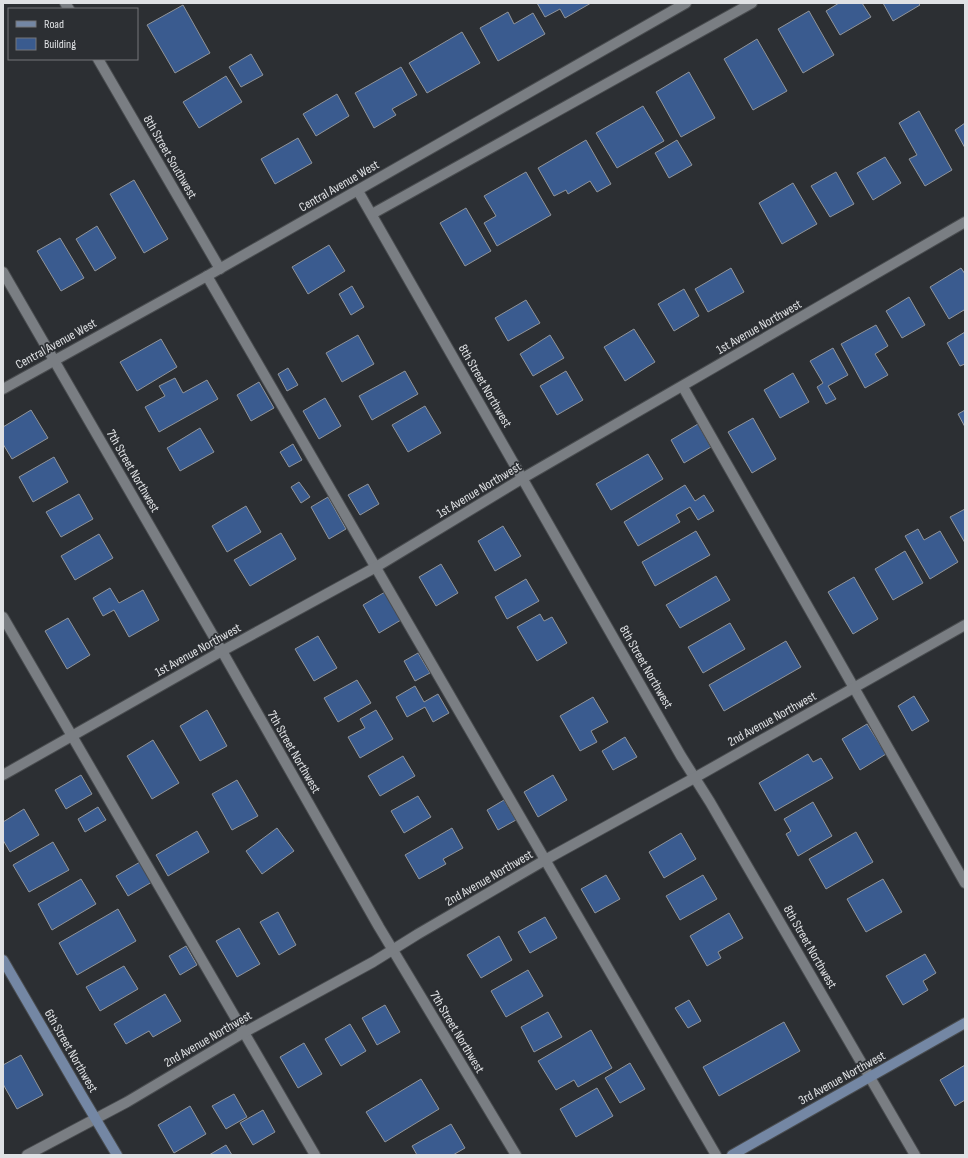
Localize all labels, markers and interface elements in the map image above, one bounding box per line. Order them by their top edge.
legend [8,8,138,60]
text: Road [44,17,64,32]
text: Building [44,37,76,52]
street label: 8th Street Southwest [140,112,200,202]
street label: Central Avenue West [296,157,382,215]
street label: 1st Avenue Northwest [714,296,804,358]
street label: Central Avenue West [13,315,99,373]
street label: 8th Street Northwest [455,342,515,430]
street label: 7th Street Northwest [103,427,163,515]
street label: 1st Avenue Northwest [434,458,524,521]
street label: 1st Avenue Northwest [152,620,244,680]
street label: 8th Street Northwest [616,623,676,711]
street label: 2nd Avenue Northwest [725,688,819,750]
street label: 7th Street Northwest [264,708,324,796]
street label: 2nd Avenue Northwest [442,846,536,910]
street label: 8th Street Northwest [780,903,840,991]
street label: 7th Street Northwest [426,988,488,1076]
street label: 6th Street Northwest [41,1007,101,1095]
street label: 2nd Avenue Northwest [161,1007,255,1071]
street label: 3rd Avenue Northwest [796,1048,888,1108]

